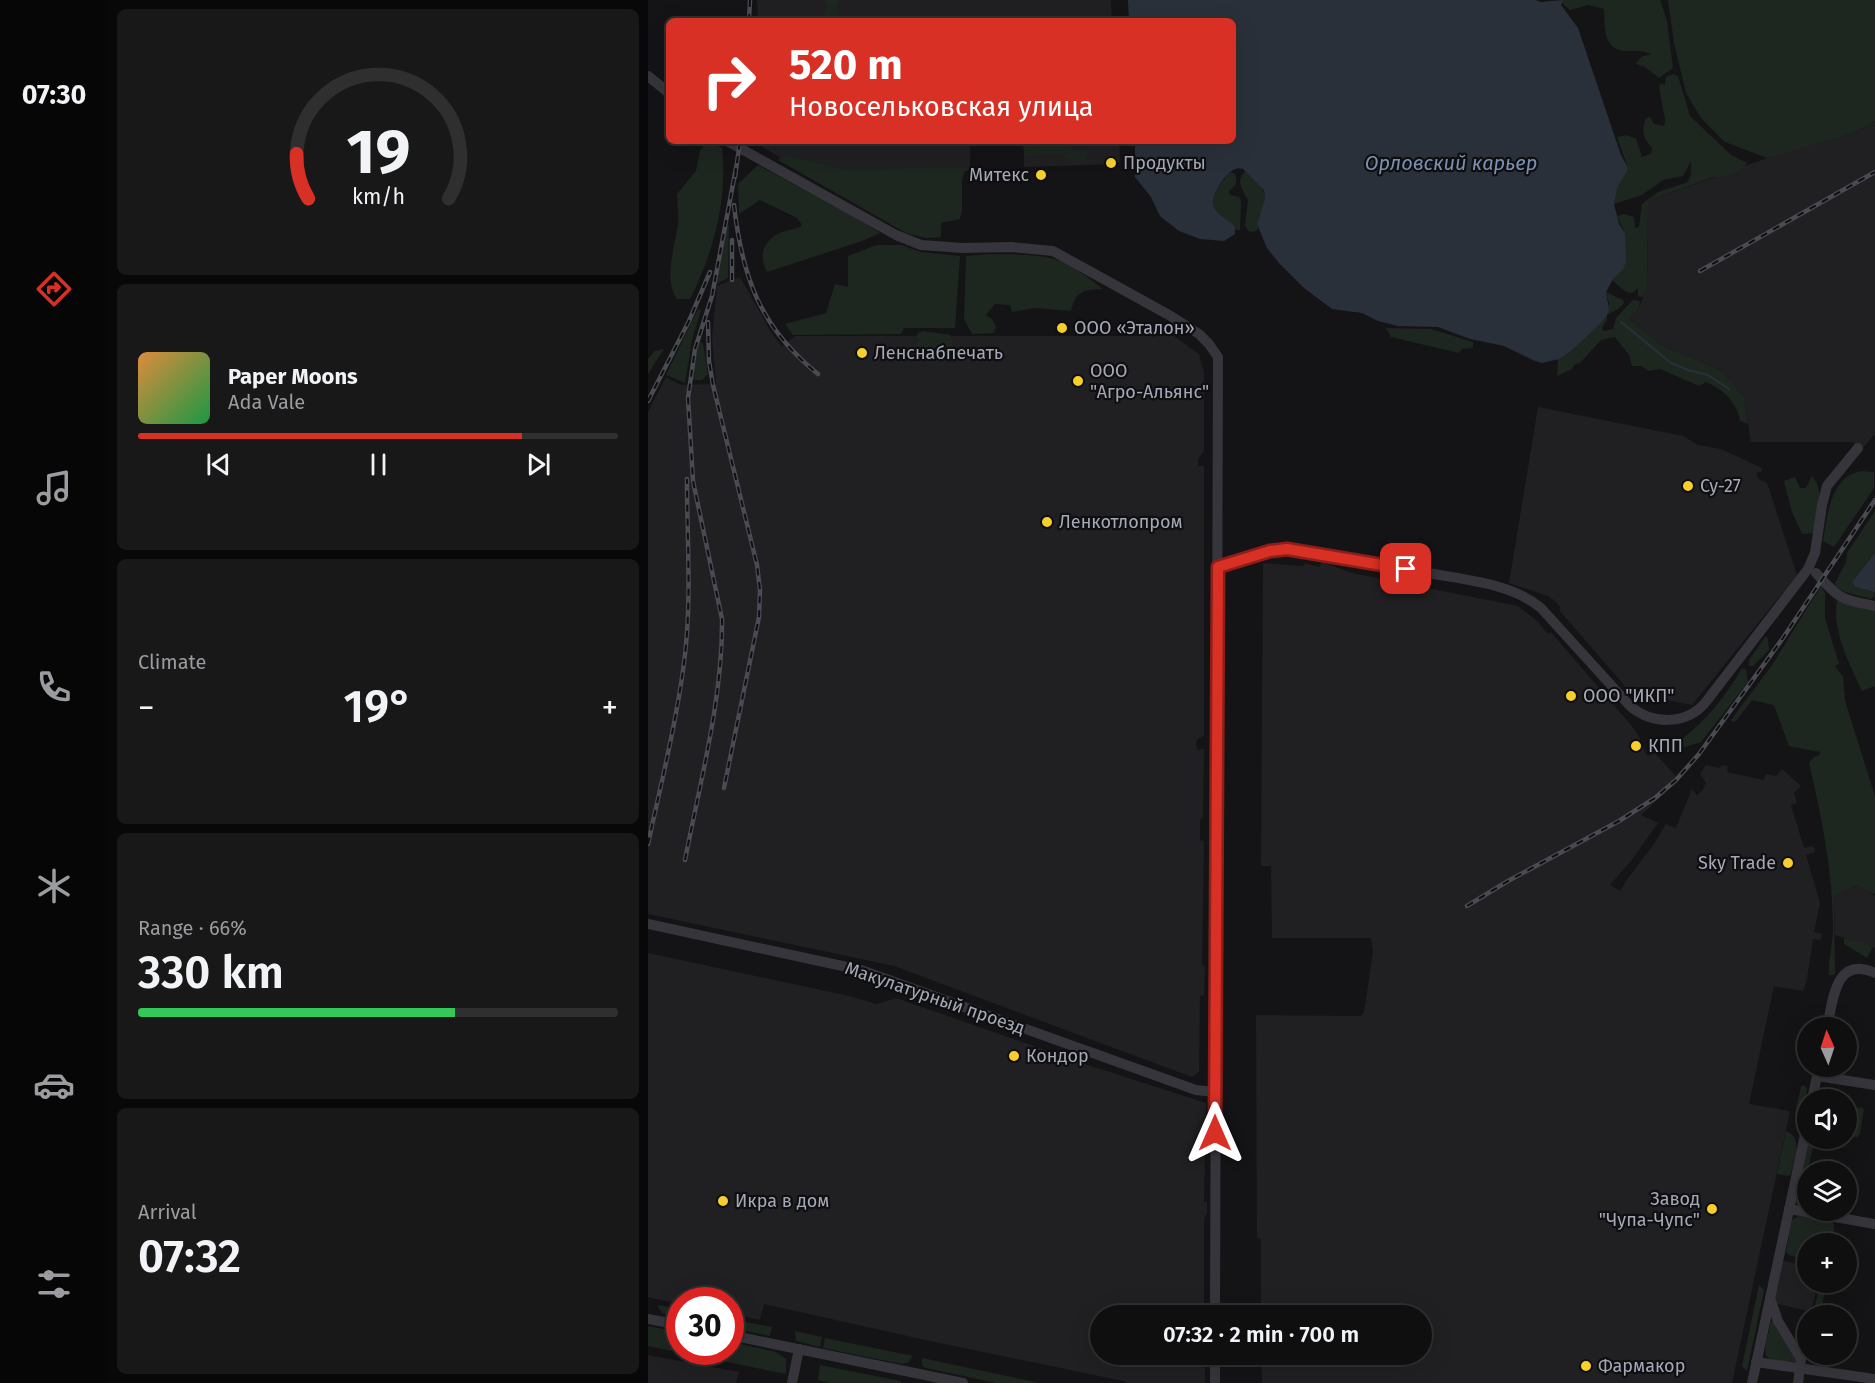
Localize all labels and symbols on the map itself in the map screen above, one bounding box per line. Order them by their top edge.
water label: Орловский карьер [1365,151,1537,175]
place label: Продукты [1123,152,1206,174]
marker: Продукты [1104,156,1118,170]
place label: Митекс [969,164,1029,186]
marker: Митекс [1034,168,1048,182]
place label: ООО «Эталон» [1074,317,1195,339]
marker: ООО «Эталон» [1055,321,1069,335]
place label: Ленснабпечать [874,342,1003,364]
marker: Ленснабпечать [855,346,869,360]
place label: ООО "Агро-Альянс" [1090,360,1209,403]
marker: ООО "Агро-Альянс" [1071,374,1085,388]
place label: Су-27 [1700,475,1741,497]
marker: Су-27 [1681,479,1695,493]
place label: Ленкотлопром [1059,511,1183,533]
marker: Ленкотлопром [1040,515,1054,529]
pin [1380,543,1431,594]
place label: ООО "ИКП" [1583,685,1675,707]
marker: ООО "ИКП" [1564,689,1578,703]
place label: КПП [1648,735,1683,757]
marker: КПП [1629,739,1643,753]
place label: Sky Trade [1698,852,1776,874]
marker: Sky Trade [1781,856,1795,870]
street label: Макулатурный проезд [842,957,1028,1039]
north arrow [1797,1017,1857,1077]
place label: Кондор [1026,1045,1089,1067]
marker: Кондор [1007,1049,1021,1063]
position arrow [1183,1101,1247,1165]
place label: Завод "Чупа-Чупс" [1599,1188,1700,1231]
place label: Икра в дом [735,1190,829,1212]
marker: Икра в дом [716,1194,730,1208]
marker: Завод "Чупа-Чупс" [1705,1202,1719,1216]
speed limit sign: 30 [666,1287,744,1365]
place label: Фармакор [1598,1355,1685,1377]
marker: Фармакор [1579,1359,1593,1373]

